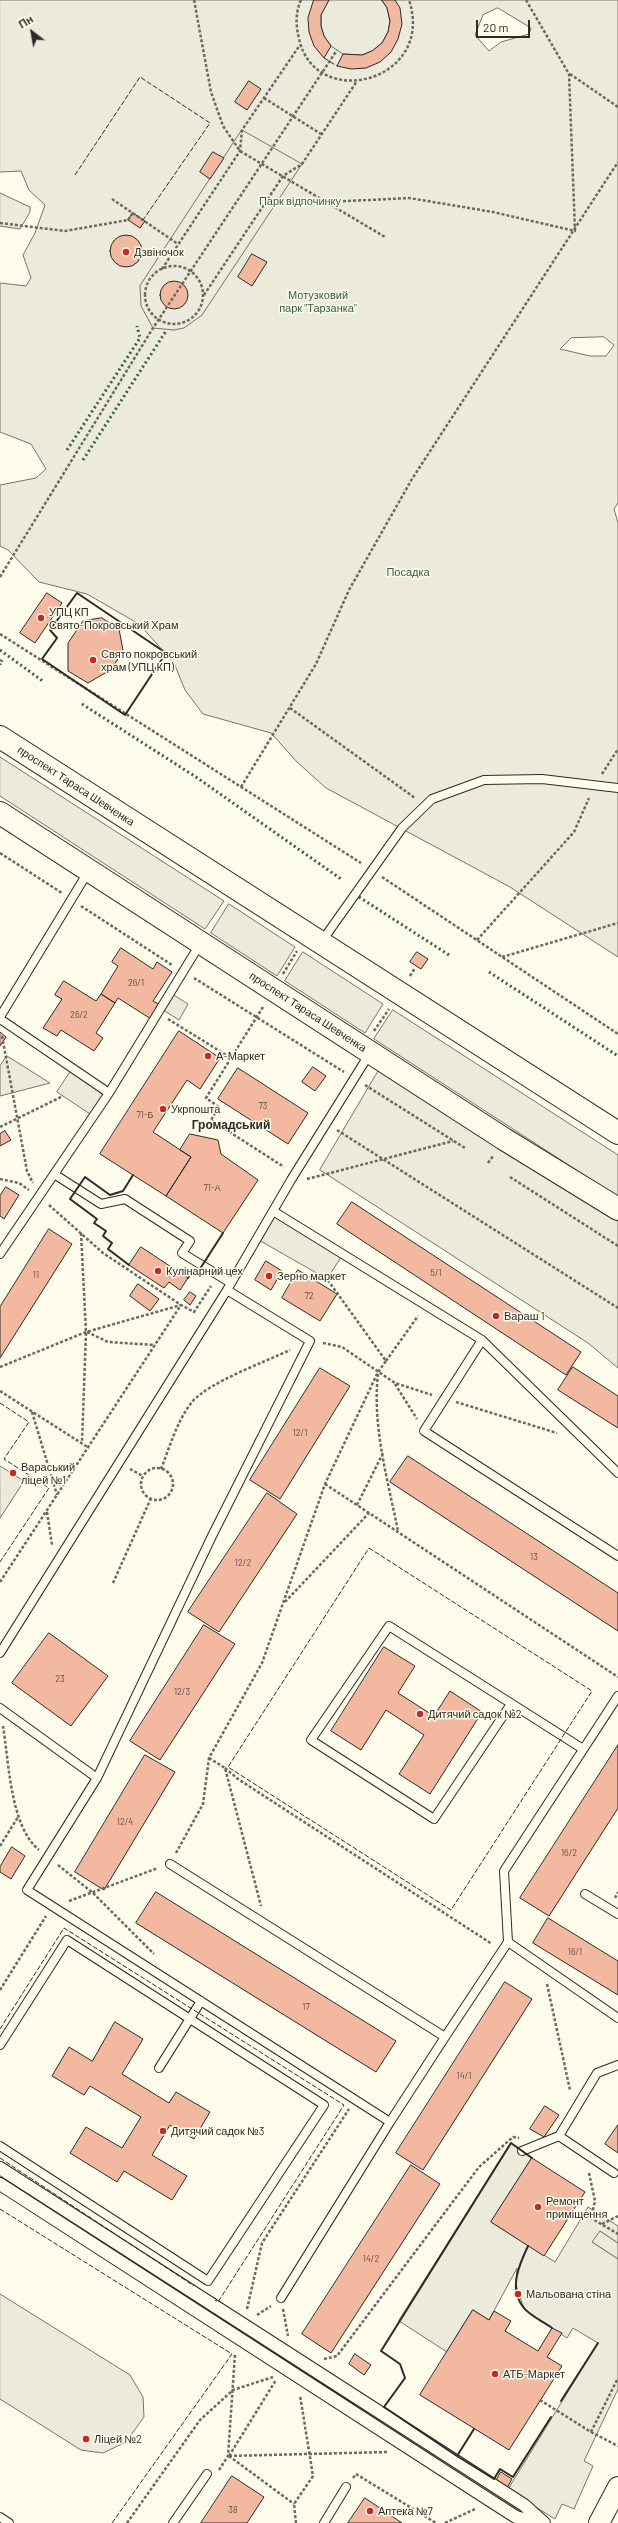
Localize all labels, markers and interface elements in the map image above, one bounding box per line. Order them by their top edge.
north arrow [12,12,52,52]
text: Пн [16,12,35,31]
scale bar [478,12,532,38]
text: 20 m [483,20,509,34]
park label: Парк відпочинку [259,194,341,208]
place label: Дзвіночок [134,245,184,259]
marker: Дзвіночок [121,247,131,257]
park label: Мотузковий парк "Тарзанка" [279,288,357,314]
park label: Посадка [386,565,430,579]
place label: УПЦ КП Свято-Покровський Храм [49,605,178,631]
marker: УПЦ КП Свято-Покровський Храм [36,613,46,623]
place label: Свято покровський храм (УПЦ КП) [101,647,197,673]
marker: Свято покровський храм (УПЦ КП) [88,655,98,665]
street label: проспект Тараса Шевченка [15,743,137,829]
street label: проспект Тараса Шевченка [247,969,369,1055]
house number: 26/1 [128,978,144,988]
house number: 26/2 [70,1010,88,1020]
place label: А-Маркет [216,1049,265,1063]
marker: А-Маркет [203,1051,213,1061]
house number: 73 [259,1101,267,1111]
place label: Укрпошта [171,1102,220,1116]
marker: Укрпошта [158,1104,168,1114]
house number: 71-Б [137,1110,153,1120]
district label: Громадський [192,1118,270,1132]
house number: 71-А [204,1183,220,1193]
place label: Кулінарний цех [166,1264,243,1278]
marker: Кулінарний цех [153,1266,163,1276]
house number: 5/1 [430,1268,442,1278]
place label: Зерно маркет [277,1269,346,1283]
house number: 11 [33,1270,39,1280]
marker: Зерно маркет [264,1271,274,1281]
house number: 72 [304,1291,314,1301]
place label: Вараш 1 [504,1309,545,1323]
marker: Вараш 1 [491,1311,501,1321]
house number: 12/1 [293,1428,307,1438]
place label: Вараський ліцей №1 [21,1460,75,1486]
marker: Вараський ліцей №1 [8,1468,18,1478]
house number: 13 [530,1552,538,1562]
house number: 12/2 [235,1558,251,1568]
house number: 23 [55,1674,65,1684]
house number: 12/3 [174,1687,190,1697]
place label: Дитячий садок №2 [428,1707,522,1721]
marker: Дитячий садок №2 [415,1709,425,1719]
house number: 12/4 [117,1817,133,1827]
house number: 16/2 [561,1848,577,1858]
house number: 16/1 [568,1947,582,1957]
house number: 17 [302,2002,310,2012]
house number: 14/1 [457,2071,471,2081]
place label: Дитячий садок №3 [171,2124,264,2138]
marker: Дитячий садок №3 [158,2126,168,2136]
place label: Ремонт приміщення [546,2194,607,2220]
marker: Ремонт приміщення [533,2202,543,2212]
house number: 14/2 [363,2254,379,2264]
place label: Мальована стіна [526,2287,611,2301]
marker: Мальована стіна [513,2289,523,2299]
place label: АТБ-Маркет [503,2367,565,2381]
marker: АТБ-Маркет [490,2369,500,2379]
place label: Ліцей №2 [94,2432,142,2446]
marker: Ліцей №2 [81,2434,91,2444]
place label: Аптека №7 [378,2504,433,2518]
house number: 38 [228,2505,238,2515]
marker: Аптека №7 [365,2506,375,2516]

